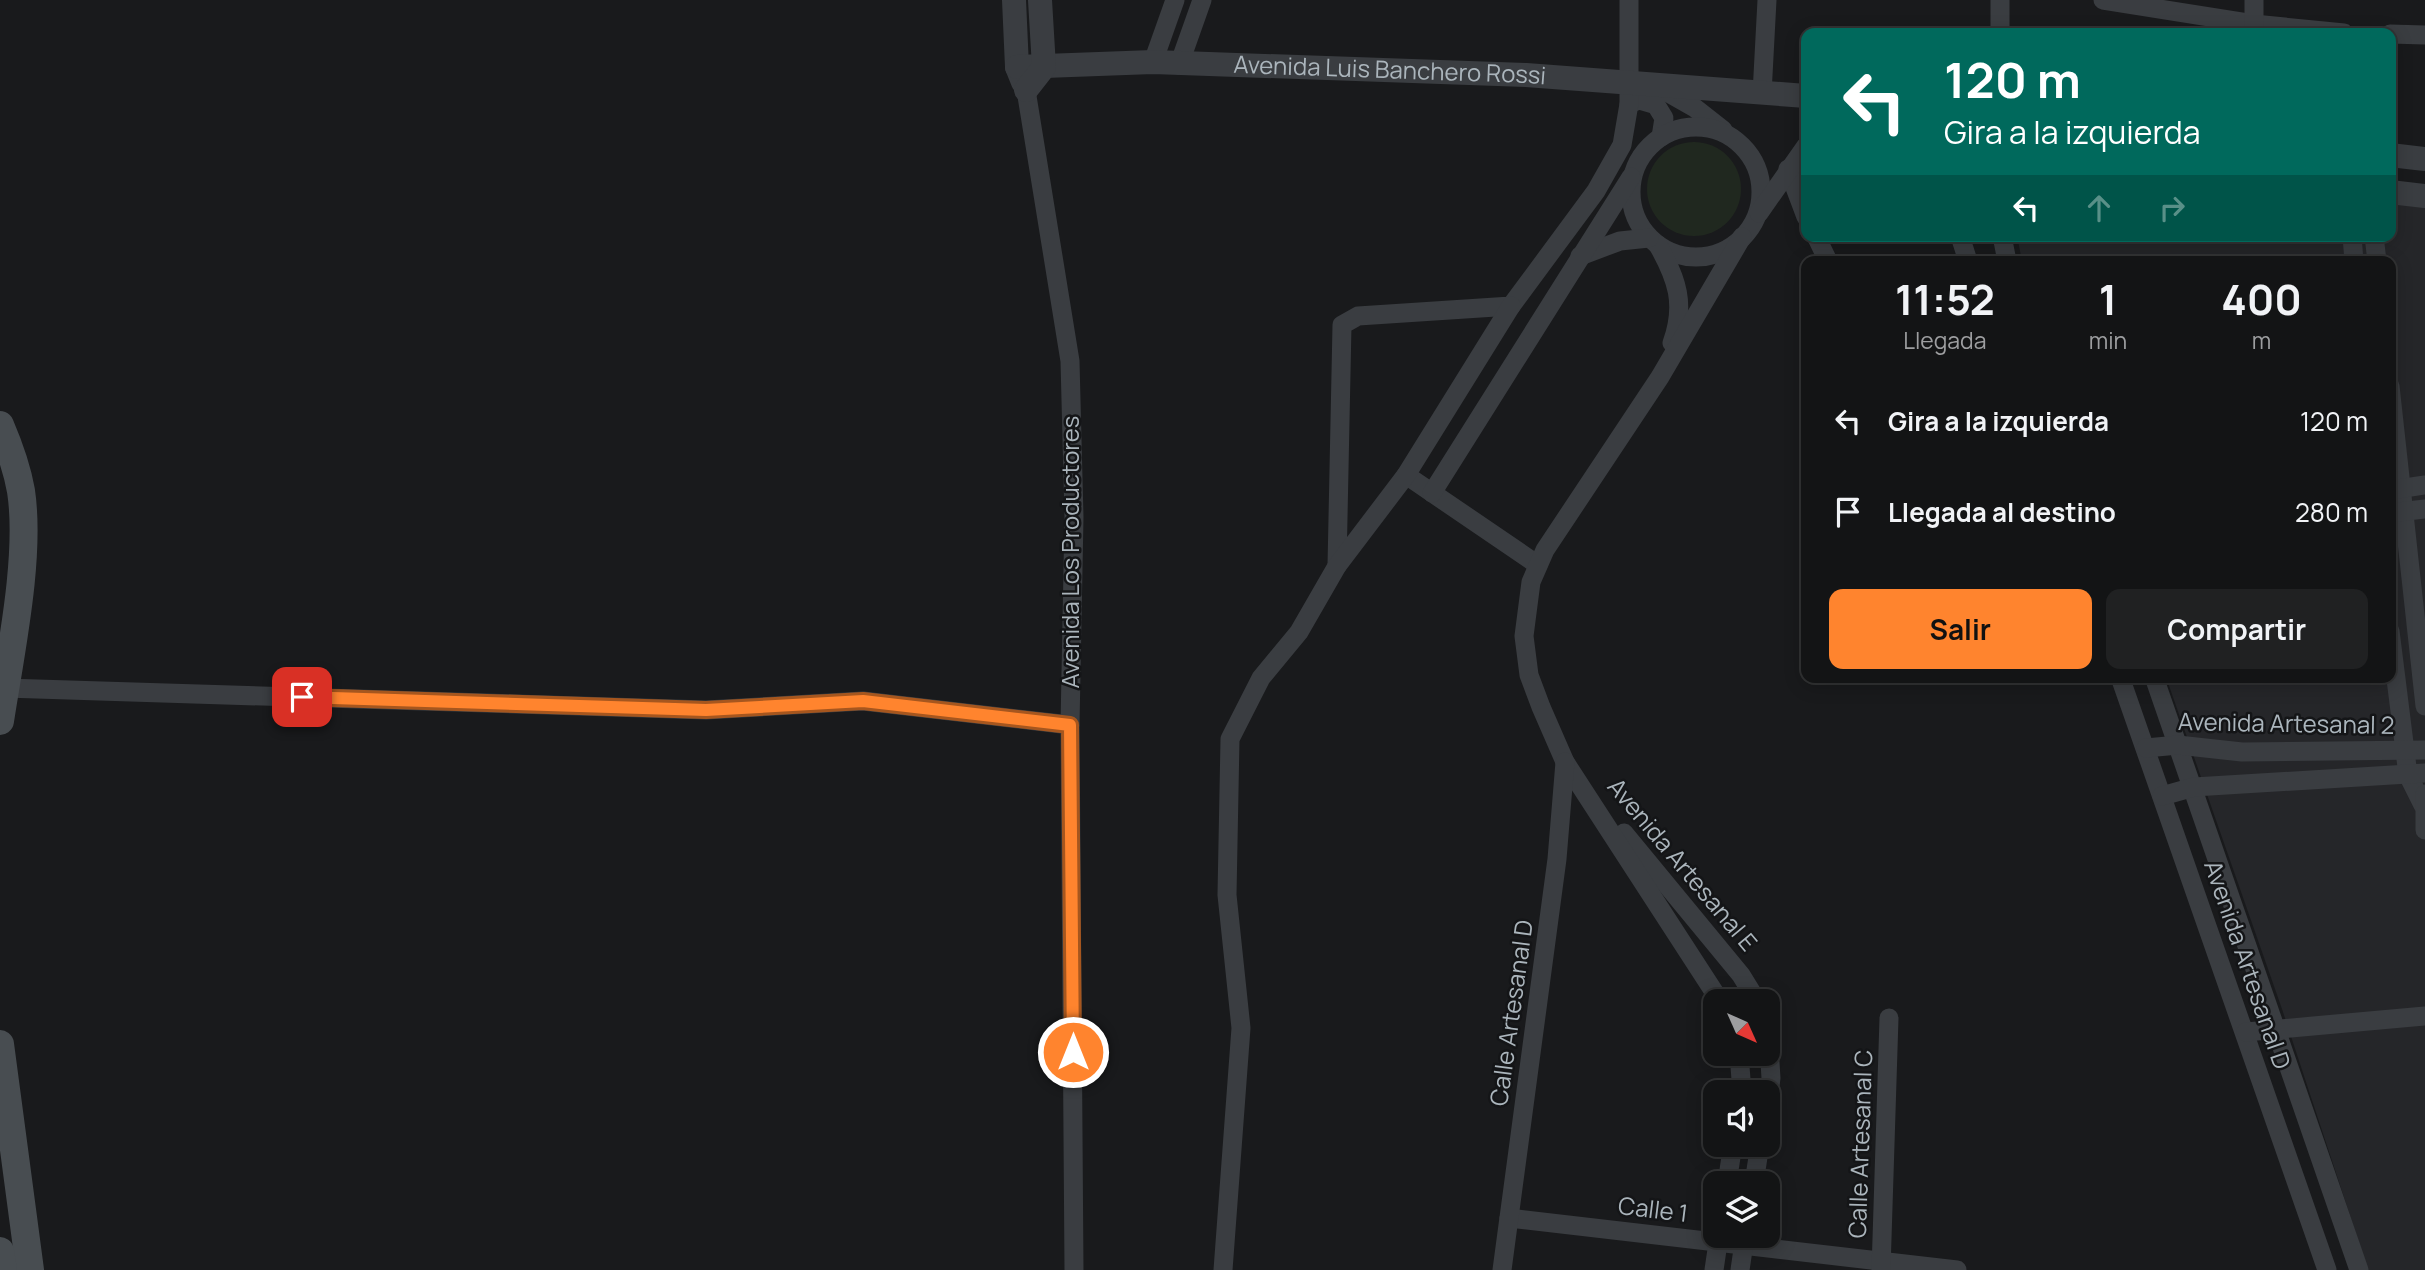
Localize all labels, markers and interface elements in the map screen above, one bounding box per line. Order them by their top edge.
text: 120 m [1944,46,2081,113]
street label: Avenida Luis Banchero Rossi [1233,47,1547,91]
icon: left [1829,56,1920,147]
text: Gira a la izquierda [1944,110,2200,154]
icon: left [2007,189,2045,227]
icon: ahead [2080,189,2118,227]
icon: right [2153,189,2191,227]
text: 11:52 [1895,270,1995,328]
text: 1 [2099,270,2117,328]
text: 400 [2221,270,2302,328]
text: Llegada [1903,324,1987,356]
text: min [2089,324,2127,356]
text: m [2252,324,2271,356]
icon: left [1829,402,1867,440]
text: Gira a la izquierda [1888,403,2109,439]
text: 120 m [2300,403,2368,439]
street label: Avenida Los Productores [1053,416,1086,688]
icon: arrive [1829,493,1867,531]
text: Llegada al destino [1888,494,2116,530]
text: 280 m [2295,494,2368,530]
button: Salir [1829,589,2092,669]
button: Compartir [2106,589,2368,669]
pin [272,667,332,727]
icon: arrive [283,678,321,716]
street label: Avenida Artesanal 2 [2178,704,2395,741]
street label: Avenida Artesanal E [1601,771,1765,958]
street label: Avenida Artesanal D [2197,856,2300,1073]
street label: Calle Artesanal D [1481,918,1540,1108]
north arrow [1703,989,1780,1066]
map controls [1703,989,1780,1248]
position arrow [1036,1015,1110,1089]
street label: Calle Artesanal C [1840,1049,1879,1239]
button: sound [1703,1080,1780,1157]
button: layers [1703,1171,1780,1248]
street label: Calle 1 [1616,1188,1690,1229]

